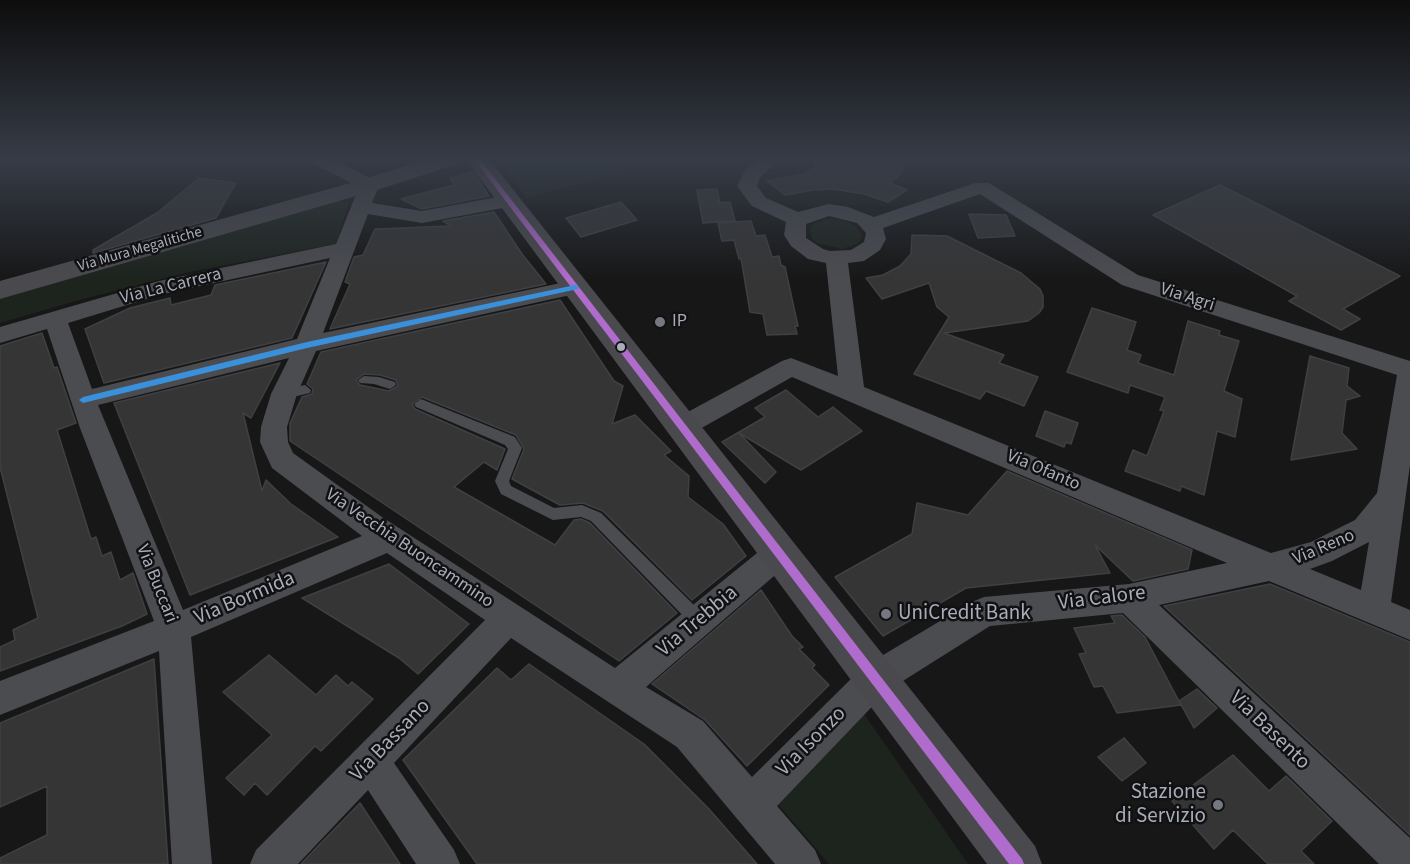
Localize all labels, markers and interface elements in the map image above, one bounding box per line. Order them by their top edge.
street label: Via Mura Megalitiche [76,224,204,276]
street label: Via La Carrera [118,264,224,310]
street label: Via Agri [1157,279,1217,317]
place label: IP [672,311,687,333]
marker: IP [653,315,667,329]
unlabelled marker [615,341,627,353]
street label: Via Ofanto [1003,446,1083,496]
street label: Via Vecchia Buoncammino [321,485,497,613]
street label: Via Reno [1290,525,1358,571]
street label: Via Buccari [131,542,181,626]
street label: Via Bormida [191,567,299,631]
street label: Via Trebbia [653,581,743,663]
street label: Via Calore [1057,581,1147,617]
place label: UniCredit Bank [898,601,1031,627]
marker: UniCredit Bank [879,607,893,621]
street label: Via Basento [1223,686,1315,776]
street label: Via Bassano [346,695,436,787]
street label: Via Isonzo [772,702,852,782]
place label: Stazione di Servizio [1115,780,1206,830]
marker: Stazione di Servizio [1211,798,1225,812]

